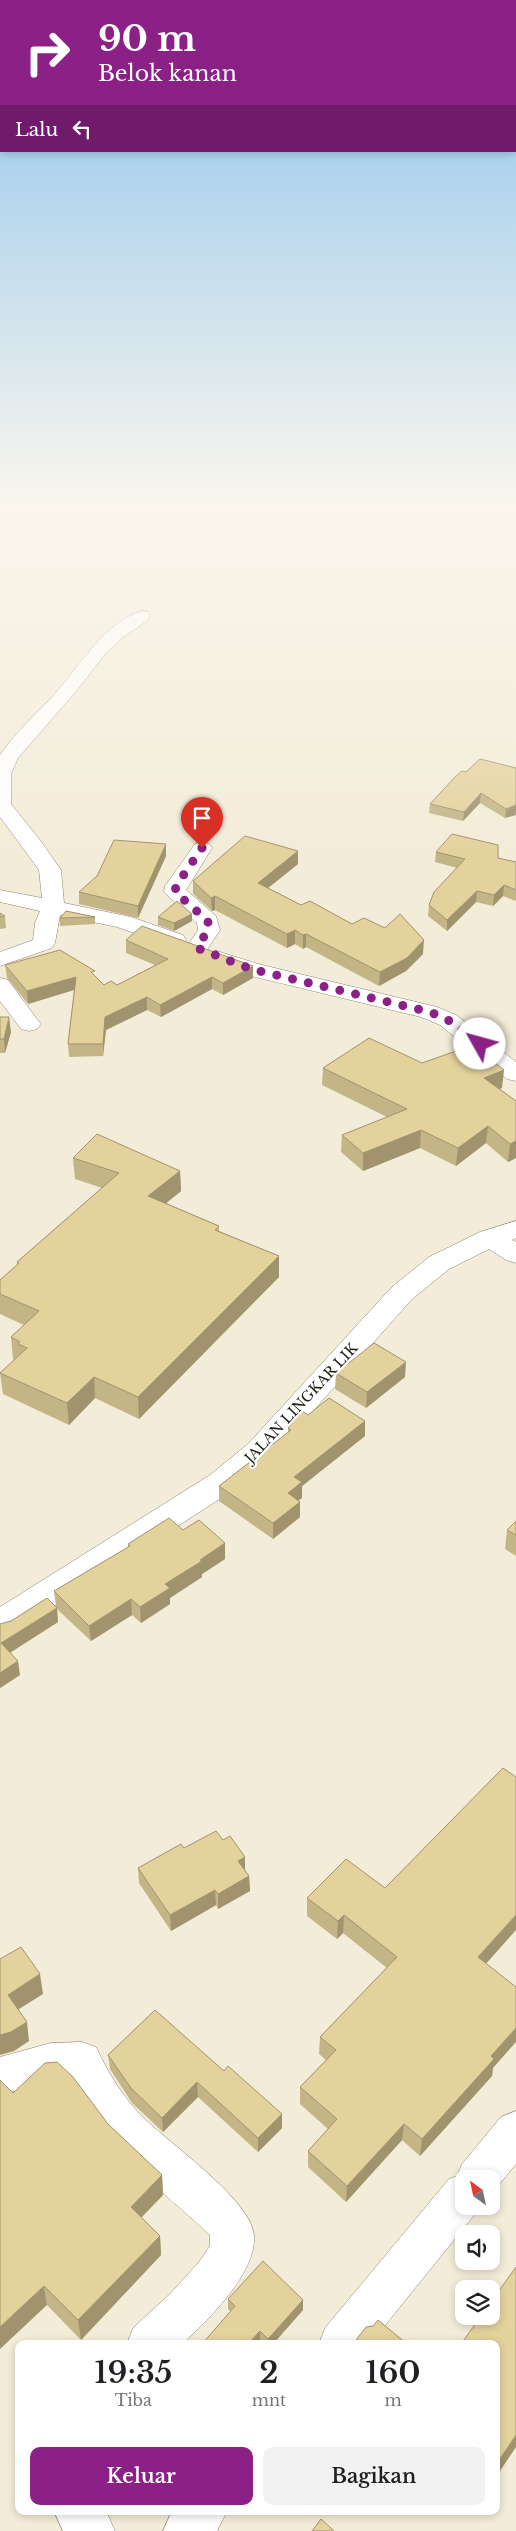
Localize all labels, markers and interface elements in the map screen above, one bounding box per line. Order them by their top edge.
text: 90 m [98,17,196,60]
icon: right [15,20,80,85]
text: Belok kanan [98,60,237,87]
icon: left [68,115,96,143]
text: Lalu [15,118,58,141]
pin [181,797,223,848]
icon: arrive [188,804,216,832]
position arrow [453,1017,505,1069]
street label: JALAN LINGKAR LIK [239,1338,362,1468]
north arrow [455,2170,500,2215]
map controls [455,2170,500,2325]
button: sound [455,2225,500,2270]
button: layers [455,2280,500,2325]
text: 19:35 [94,2354,172,2391]
text: 2 [259,2354,278,2391]
text: 160 [365,2354,421,2391]
text: Tiba [115,2390,152,2410]
text: mnt [252,2390,286,2410]
text: m [384,2390,402,2410]
button: Keluar [30,2447,253,2505]
button: Bagikan [263,2447,485,2505]

